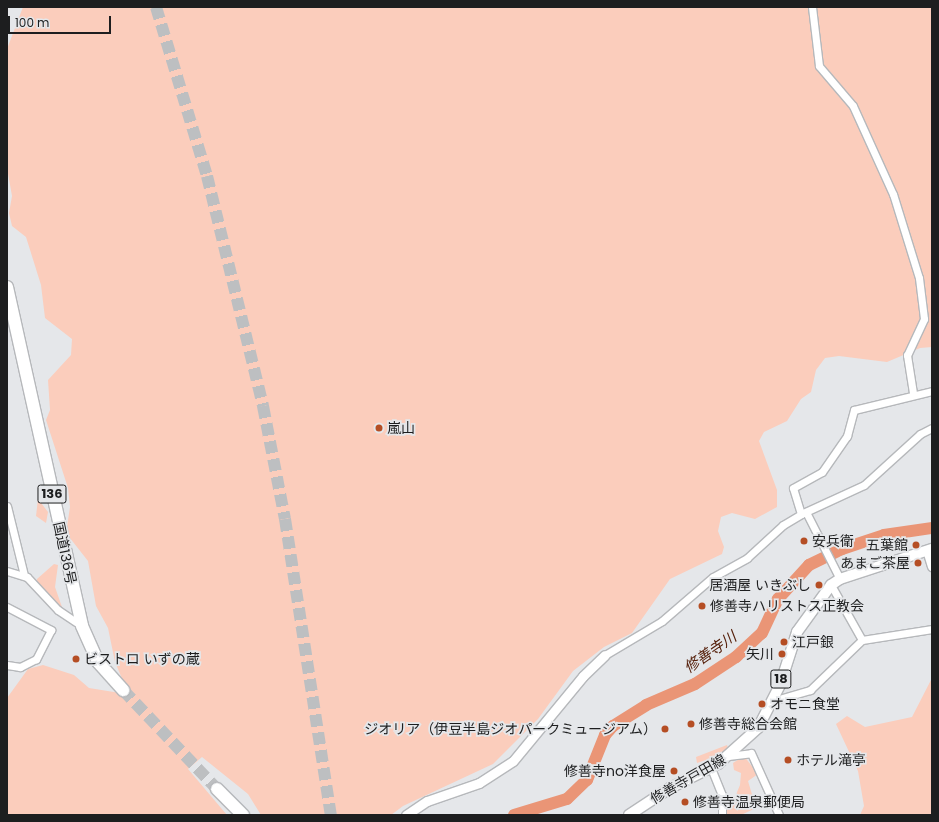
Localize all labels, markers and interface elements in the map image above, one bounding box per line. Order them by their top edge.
scale bar [10,8,113,34]
text: 100 m [15,14,49,31]
place label: 嵐山 [387,420,415,436]
marker: 嵐山 [374,423,384,433]
road number: 136 [37,483,67,505]
street label: 国道136号 [50,520,80,586]
place label: 安兵衛 [812,533,854,549]
marker: 安兵衛 [799,536,809,546]
place label: 五葉館 [866,537,908,553]
marker: 五葉館 [911,540,921,550]
place label: あまご茶屋 [840,555,910,571]
marker: あまご茶屋 [913,558,923,568]
place label: 居酒屋 いきぶし [709,577,811,593]
marker: 居酒屋 いきぶし [814,580,824,590]
place label: 修善寺ハリストス正教会 [710,598,864,614]
marker: 修善寺ハリストス正教会 [697,601,707,611]
water label: 修善寺川 [680,627,740,677]
place label: 江戸銀 [792,634,834,650]
marker: 江戸銀 [779,637,789,647]
place label: 矢川 [746,646,774,662]
marker: 矢川 [777,649,787,659]
place label: ビストロ いずの蔵 [84,651,200,667]
marker: ビストロ いずの蔵 [71,654,81,664]
road number: 18 [770,668,792,690]
place label: オモニ食堂 [770,696,840,712]
marker: オモニ食堂 [757,699,767,709]
place label: 修善寺総合会館 [699,716,797,732]
marker: 修善寺総合会館 [686,719,696,729]
place label: ジオリア（伊豆半島ジオパークミュージアム） [363,721,657,737]
marker: ジオリア（伊豆半島ジオパークミュージアム） [660,724,670,734]
street label: 修善寺戸田線 [647,751,729,807]
place label: ホテル滝亭 [796,752,866,768]
marker: ホテル滝亭 [783,755,793,765]
place label: 修善寺no洋食屋 [564,763,666,779]
marker: 修善寺no洋食屋 [669,766,679,776]
place label: 修善寺温泉郵便局 [693,794,805,810]
marker: 修善寺温泉郵便局 [680,797,690,807]

